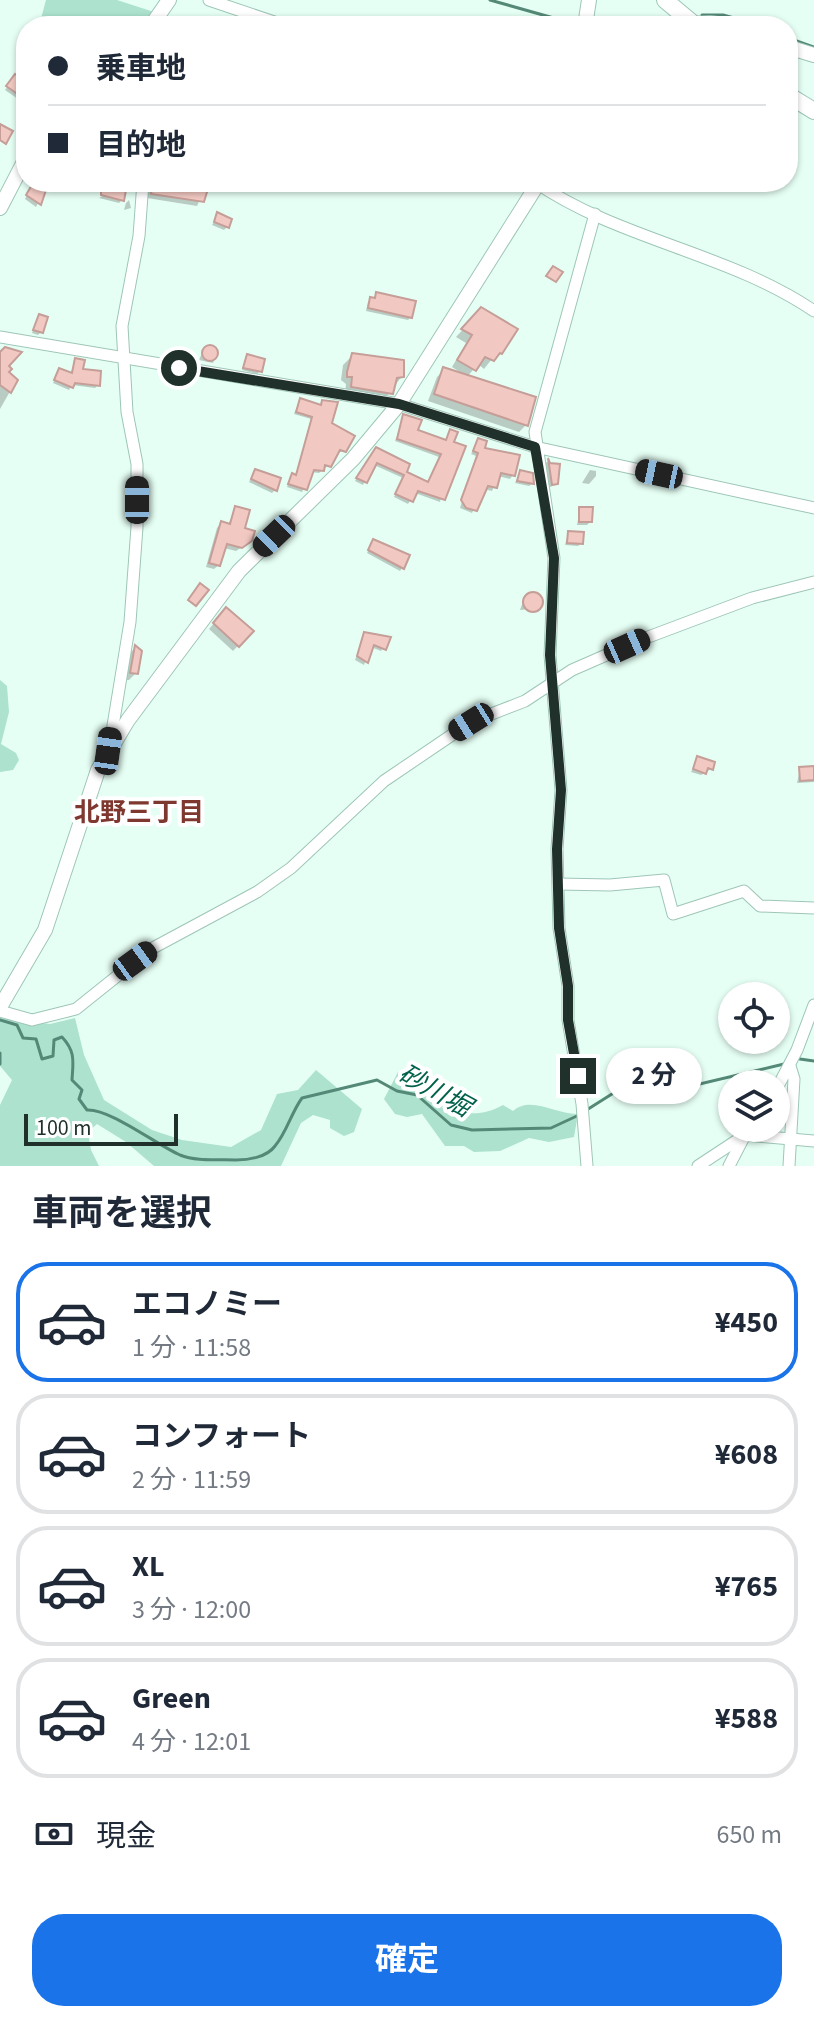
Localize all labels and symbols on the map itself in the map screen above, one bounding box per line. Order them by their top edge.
route start [161,350,197,386]
car [633,457,685,491]
car [125,476,149,524]
car [248,511,300,561]
car [600,625,654,667]
car [444,699,498,745]
car [93,726,123,776]
district label: 北野三丁目 [74,794,204,831]
car [109,937,161,985]
callout: 2 分 [606,1048,702,1104]
water label: 砂川堀 [392,1055,481,1127]
route end [560,1058,596,1094]
scale bar [24,1110,178,1146]

